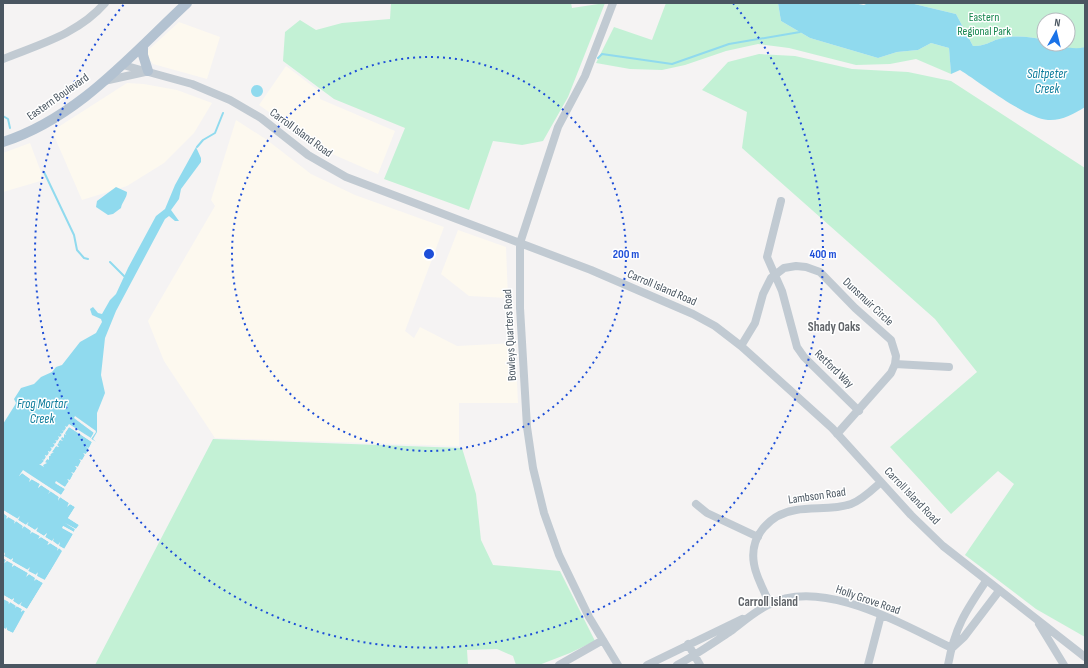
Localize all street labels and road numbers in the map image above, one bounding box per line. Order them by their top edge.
street label: Eastern Boulevard [24,70,92,124]
street label: Carroll Island Road [267,105,335,161]
street label: Carroll Island Road [625,267,699,309]
street label: Dunsmuir Circle [840,275,897,329]
street label: Bowleys Quarters Road [500,289,520,381]
street label: Retford Way [811,347,857,392]
street label: Carroll Island Road [881,464,943,528]
street label: Lambson Road [787,485,847,507]
street label: Holly Grove Road [834,582,902,618]

